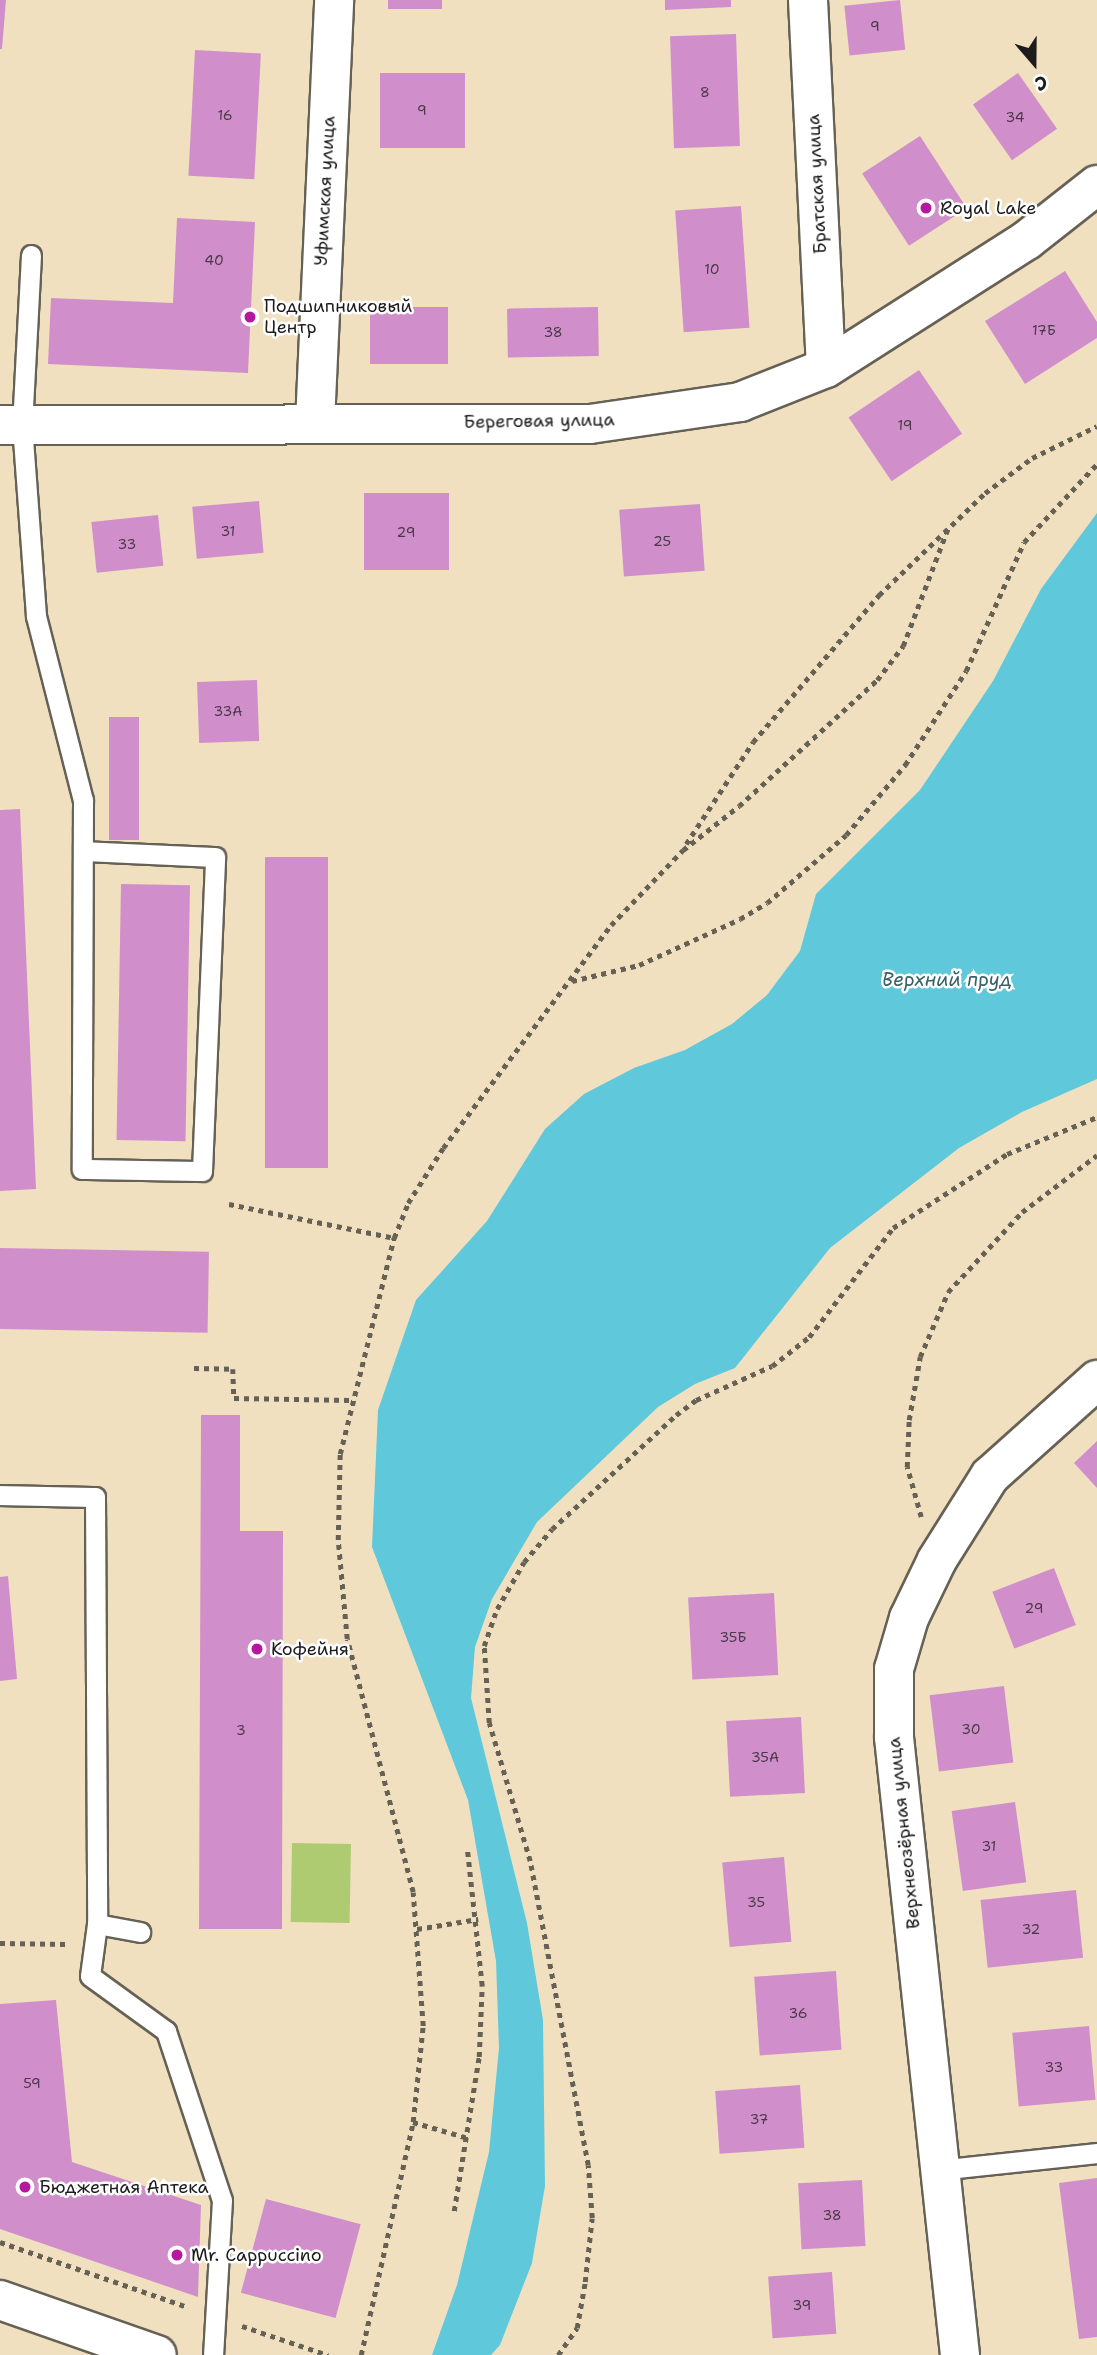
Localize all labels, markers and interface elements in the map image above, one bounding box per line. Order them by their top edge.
house number: 9 [870,18,880,34]
north arrow [999,28,1069,98]
text: С [1032,69,1051,97]
house number: 8 [700,84,710,100]
house number: 9 [417,102,427,118]
house number: 16 [217,107,233,123]
house number: 34 [1005,109,1025,125]
street label: Братская улица [803,113,831,255]
street label: Уфимская улица [310,115,340,267]
place label: Royal Lake [940,197,1036,219]
marker: Royal Lake [918,200,934,216]
house number: 40 [204,252,224,268]
house number: 10 [704,261,720,277]
place label: Подшипниковый Центр [264,296,412,338]
marker: Подшипниковый Центр [242,309,258,325]
house number: 17Б [1032,322,1056,338]
house number: 38 [543,324,563,340]
street label: Береговая улица [463,409,615,433]
house number: 19 [897,417,913,433]
house number: 31 [221,523,235,539]
house number: 29 [397,524,415,540]
house number: 25 [653,533,671,549]
house number: 33 [118,536,136,552]
house number: 33А [214,703,242,719]
water label: Верхний пруд [882,969,1012,991]
house number: 29 [1025,1600,1043,1616]
house number: 35Б [719,1629,747,1645]
place label: Кофейня [271,1638,349,1660]
marker: Кофейня [249,1641,265,1657]
house number: 30 [961,1721,981,1737]
house number: 3 [236,1722,246,1738]
street label: Верхнеозёрная улица [883,1736,925,1930]
house number: 35А [751,1749,779,1765]
house number: 31 [982,1838,996,1854]
house number: 35 [747,1894,765,1910]
house number: 32 [1022,1921,1040,1937]
house number: 36 [788,2005,808,2021]
house number: 33 [1045,2059,1063,2075]
house number: 59 [23,2075,41,2091]
house number: 37 [750,2111,768,2127]
place label: Бюджетная Аптека [39,2176,209,2198]
marker: Бюджетная Аптека [17,2179,33,2195]
house number: 38 [822,2207,842,2223]
place label: Mr. Cappuccino [191,2244,322,2266]
marker: Mr. Cappuccino [169,2247,185,2263]
house number: 39 [793,2297,811,2313]

